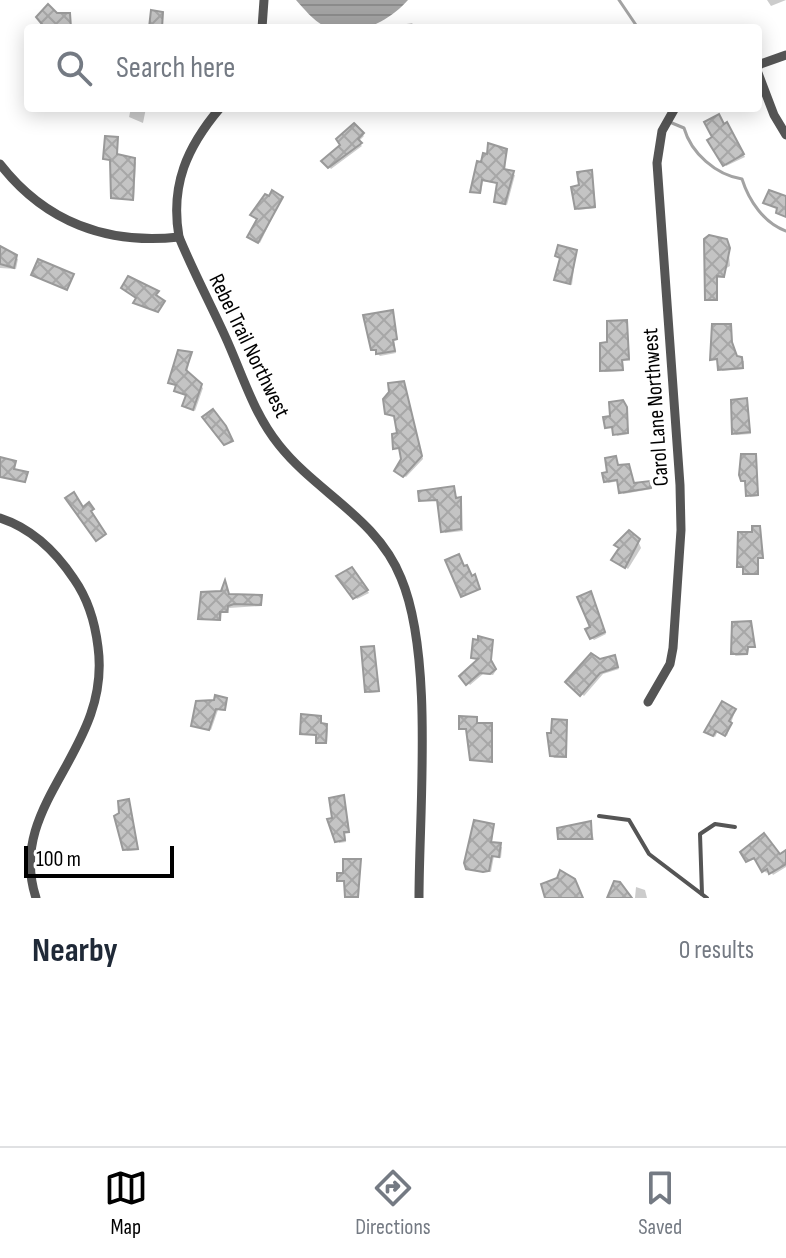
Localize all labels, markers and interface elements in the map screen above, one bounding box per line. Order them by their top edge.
search box [24,24,762,112]
icon: search [52,46,96,90]
text: Search here [116,50,235,86]
street label: Rebel Trail Northwest [203,270,296,422]
street label: Carol Lane Northwest [637,327,675,487]
scale bar [24,842,174,878]
text: 100 m [36,846,81,873]
text: Nearby [32,930,118,971]
text: 0 results [679,935,754,966]
tab: Map [104,1166,148,1241]
tab: Directions [355,1166,431,1241]
tab: Saved [638,1166,682,1241]

